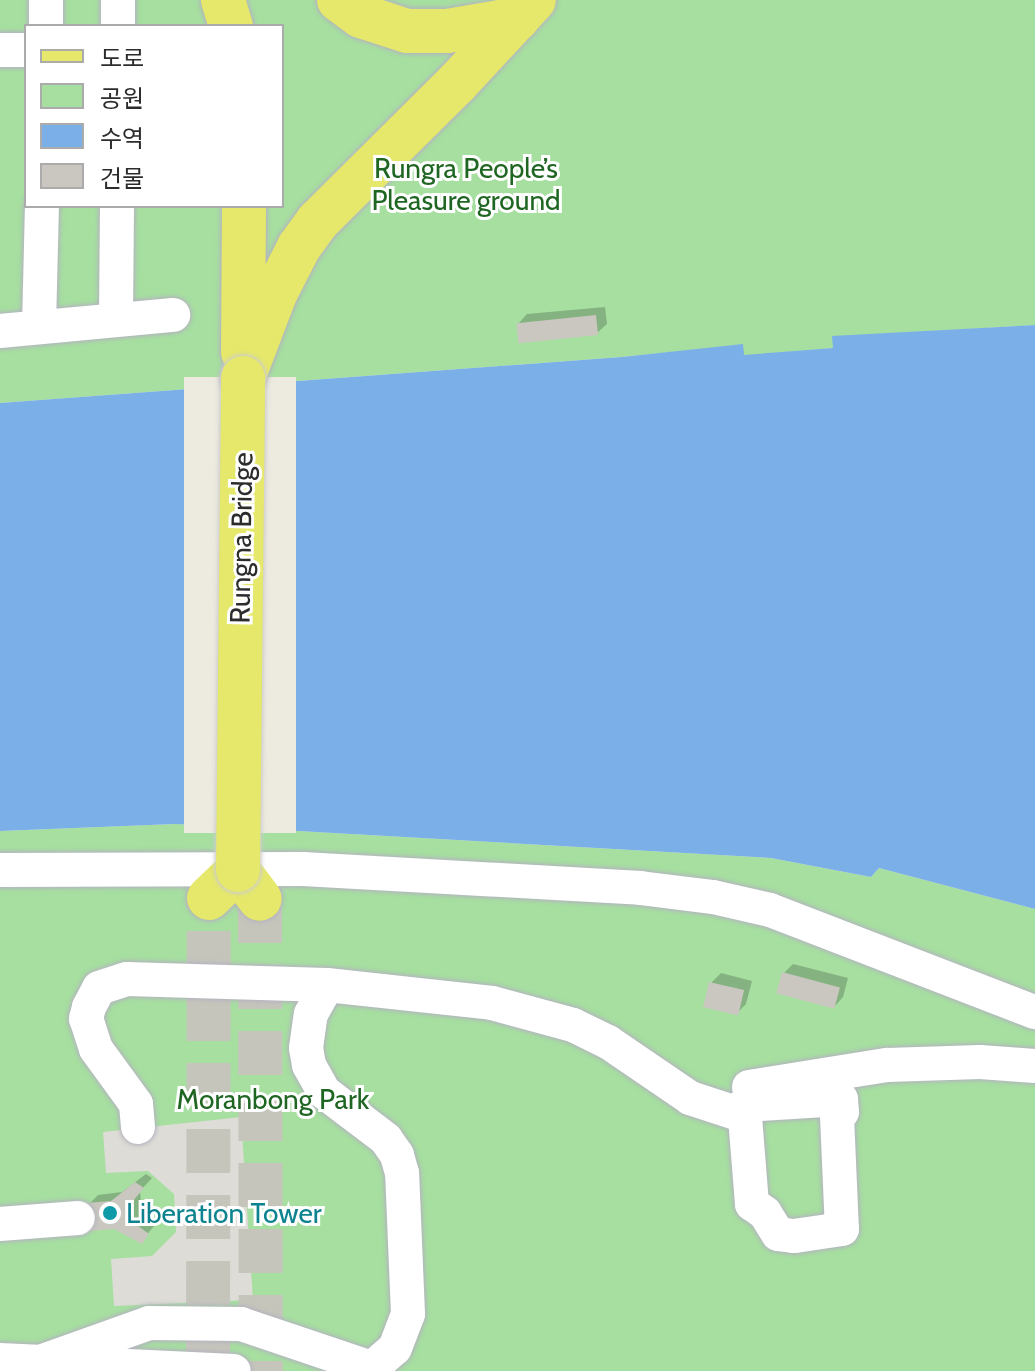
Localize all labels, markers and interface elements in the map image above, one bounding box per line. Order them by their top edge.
legend [24,24,284,208]
text: 도로 [100,44,144,73]
text: 공원 [100,84,144,113]
text: 수역 [100,124,144,153]
park label: Rungra People’s Pleasure ground [371,151,561,217]
text: 건물 [100,164,144,193]
street label: Rungna Bridge [223,452,259,624]
park label: Moranbong Park [177,1082,369,1116]
place label: Liberation Tower [126,1196,322,1230]
marker: Liberation Tower [101,1204,119,1222]

